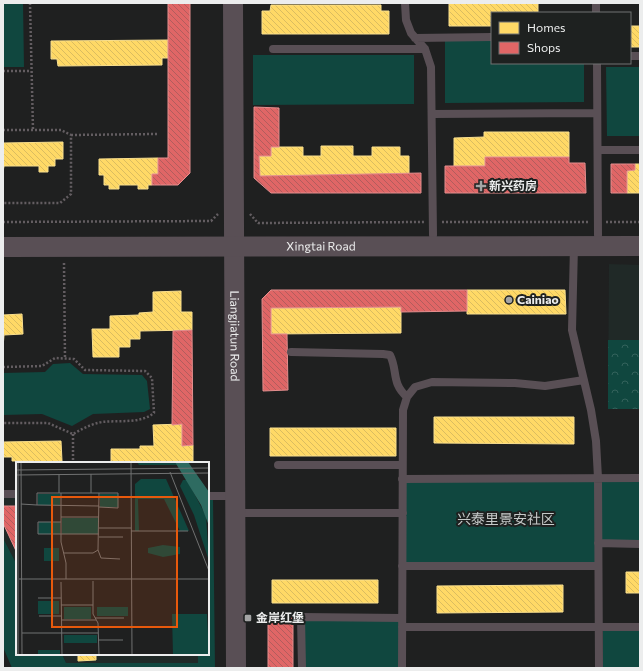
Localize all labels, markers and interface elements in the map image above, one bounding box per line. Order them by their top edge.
legend [491,12,631,64]
text: Homes [527,20,565,34]
text: Shops [527,40,561,54]
place label: 新兴药房 [489,178,537,192]
marker: 新兴药房 [476,181,486,191]
street label: Xingtai Road [286,238,356,253]
street label: Liangjiatun Road [228,290,243,382]
place label: Cainiao [517,292,559,306]
marker: Cainiao [504,295,514,305]
inset map [16,462,209,655]
district label: 兴泰里景安社区 [457,510,555,527]
place label: 金岸红堡 [256,610,304,624]
marker: 金岸红堡 [243,613,253,623]

